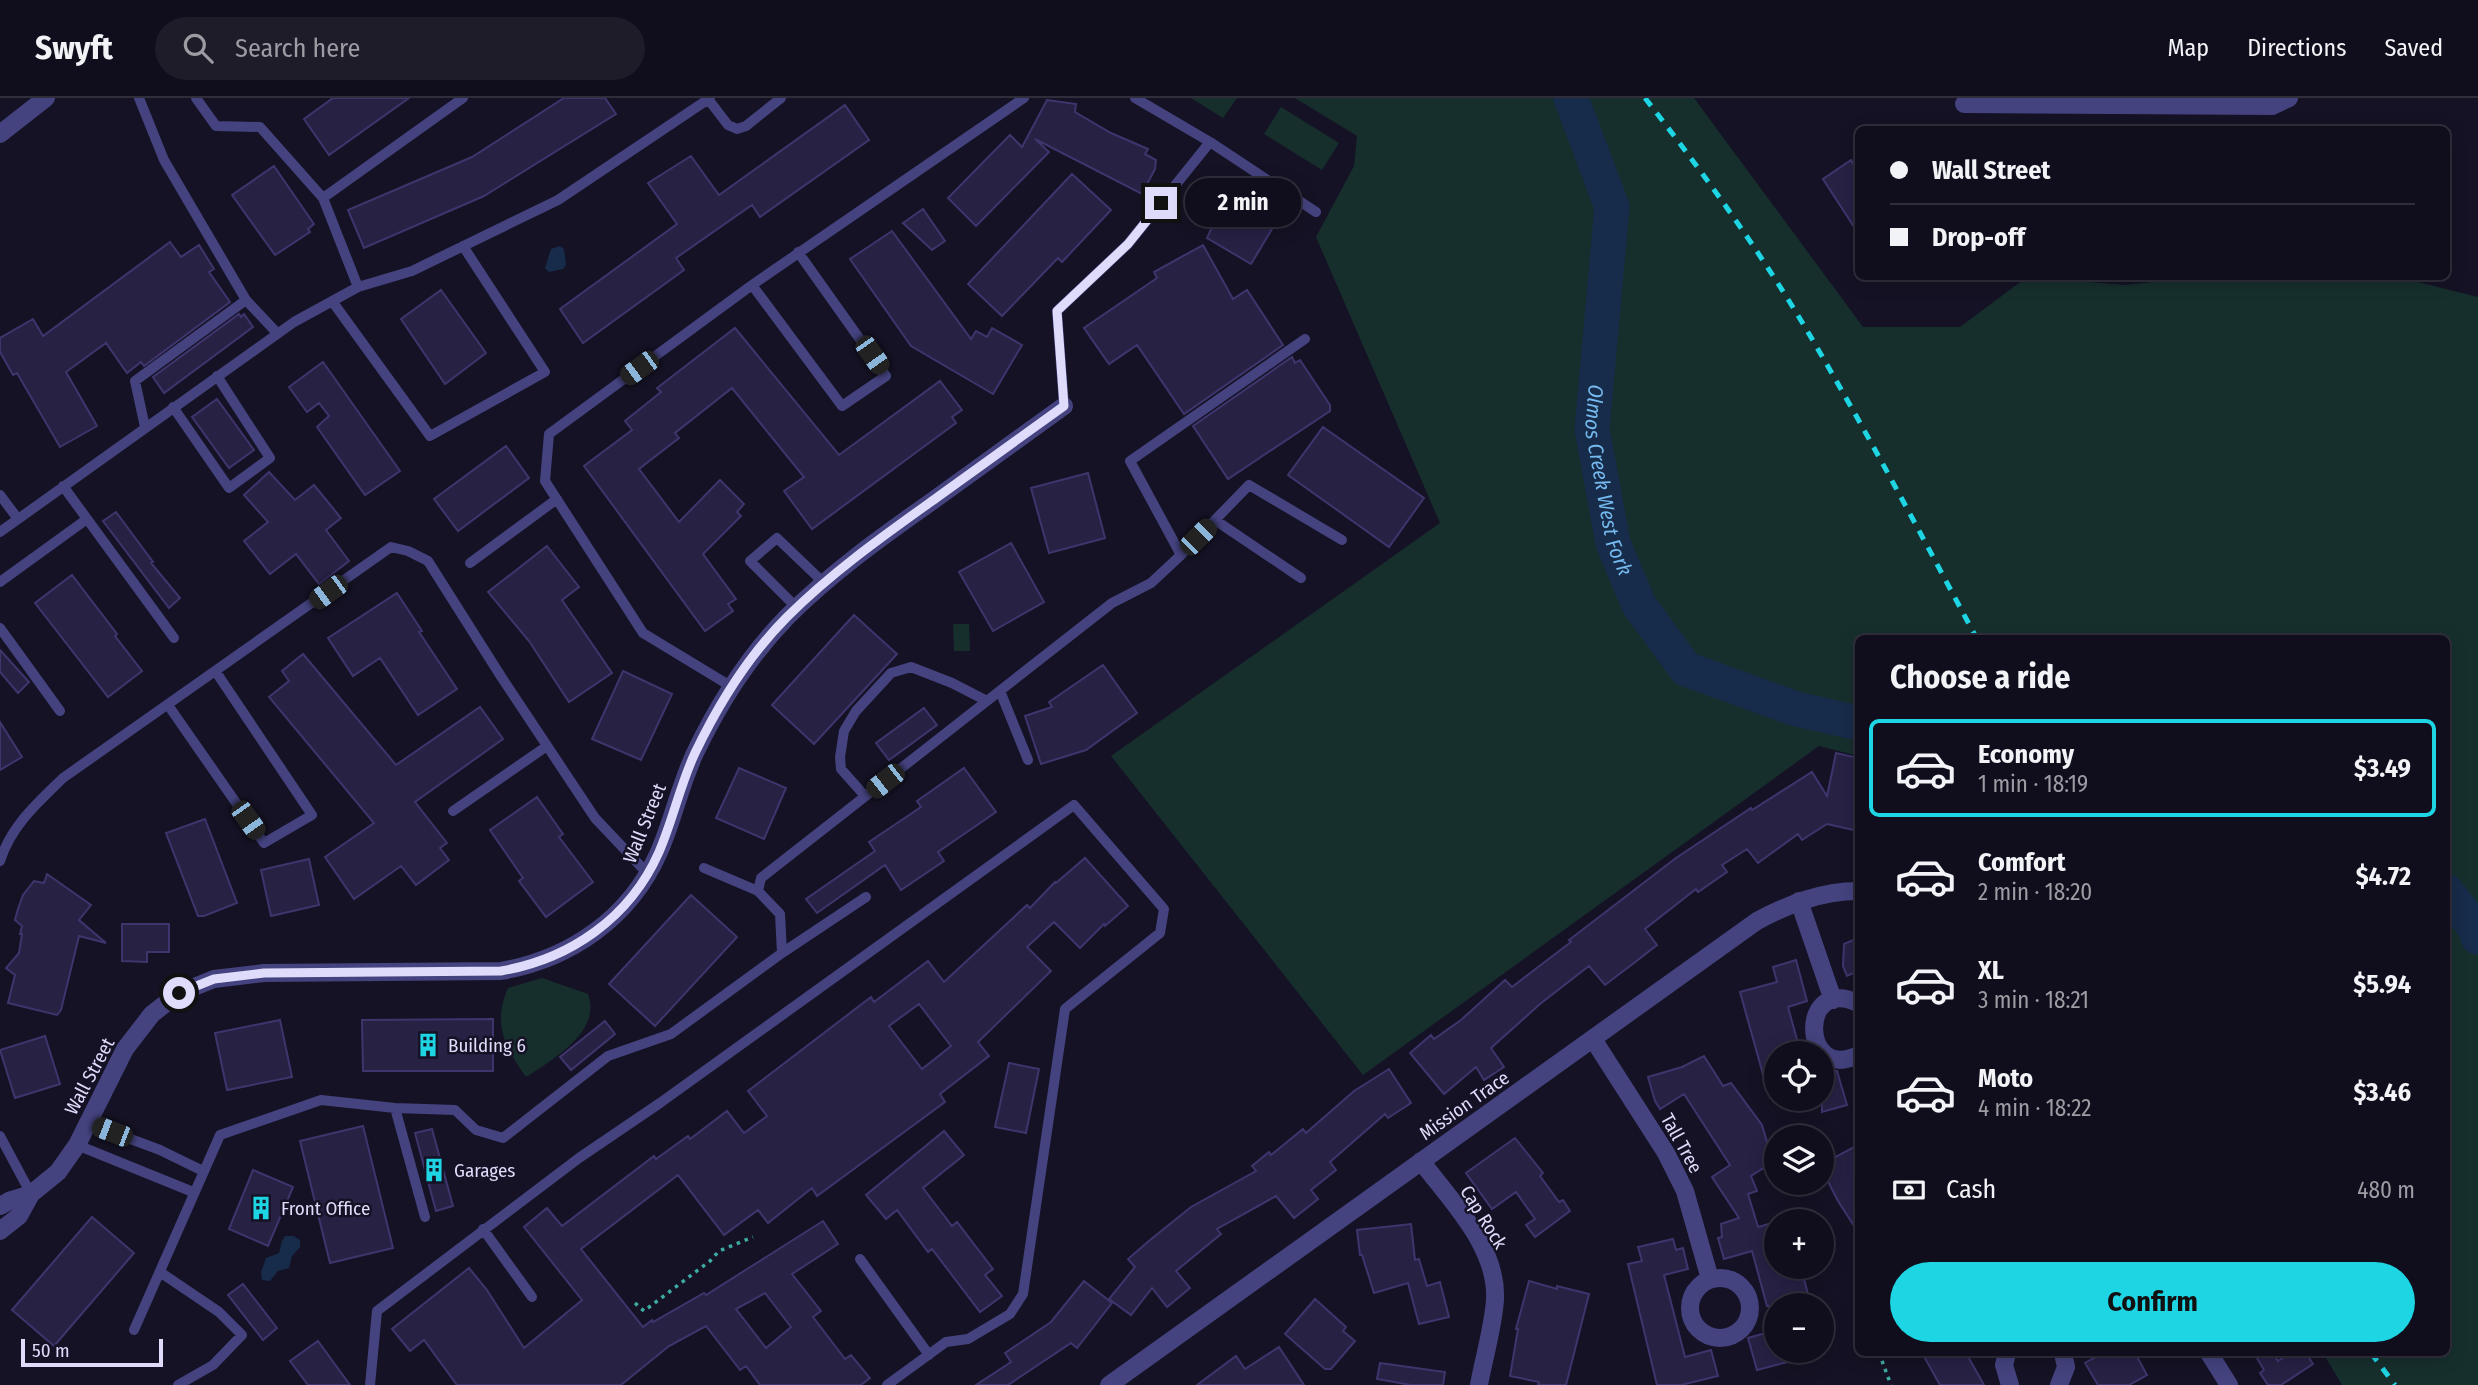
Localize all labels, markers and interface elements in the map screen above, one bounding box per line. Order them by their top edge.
search box [155,17,645,80]
text: Swyft [35,28,113,68]
icon: search [179,29,217,67]
text: Search here [235,33,360,64]
text: Map [2168,34,2209,62]
text: Directions [2247,34,2346,62]
text: Saved [2384,34,2443,62]
text: Wall Street [1932,155,2051,186]
callout: 2 min [1186,178,1301,228]
route end [1145,187,1177,219]
text: 2 min [1218,188,1269,216]
text: Drop-off [1932,222,2025,253]
car [852,332,893,378]
car [616,347,663,389]
water label: Olmos Creek West Fork [1579,383,1638,579]
car [1176,515,1221,559]
car [305,571,352,613]
text: Choose a ride [1890,658,2071,696]
icon: car [1894,737,1957,800]
text: Economy [1978,739,2074,770]
text: $3.49 [2354,753,2411,784]
car [862,760,909,802]
text: 1 min · 18:19 [1978,770,2088,798]
street label: Wall Street [618,779,671,866]
car [228,797,269,843]
icon: car [1894,845,1957,908]
text: Comfort [1978,847,2066,878]
text: $4.72 [2356,861,2411,892]
text: 2 min · 18:20 [1978,878,2092,906]
icon: car [1894,953,1957,1016]
text: XL [1978,955,2004,986]
text: $5.94 [2353,969,2411,1000]
route start [163,977,195,1009]
text: 3 min · 18:21 [1978,986,2089,1014]
building icon: Building 6 [414,1031,442,1059]
street label: Wall Street [60,1033,120,1119]
place label: Building 6 [448,1034,526,1057]
map controls [1764,1041,1834,1363]
button: locate [1764,1041,1834,1111]
icon: car [1894,1061,1957,1124]
text: Moto [1978,1063,2033,1094]
street label: Mission Trace [1415,1066,1514,1145]
text: $3.46 [2353,1077,2411,1108]
text: 4 min · 18:22 [1978,1094,2091,1122]
street label: Tall Tree [1656,1109,1707,1177]
car [89,1115,136,1149]
button: layers [1764,1125,1834,1195]
building icon: Garages [420,1156,448,1184]
place label: Garages [454,1159,515,1182]
icon: cash [1890,1171,1928,1209]
text: Cash [1946,1174,1996,1205]
text: 480 m [2357,1176,2415,1204]
street label: Cap Rock [1455,1181,1512,1253]
building icon: Front Office [247,1194,275,1222]
place label: Front Office [281,1197,370,1220]
button: + [1764,1209,1834,1279]
button: Confirm [1890,1262,2415,1342]
button: − [1764,1293,1834,1363]
scale bar [21,1336,163,1368]
text: 50 m [32,1339,70,1362]

